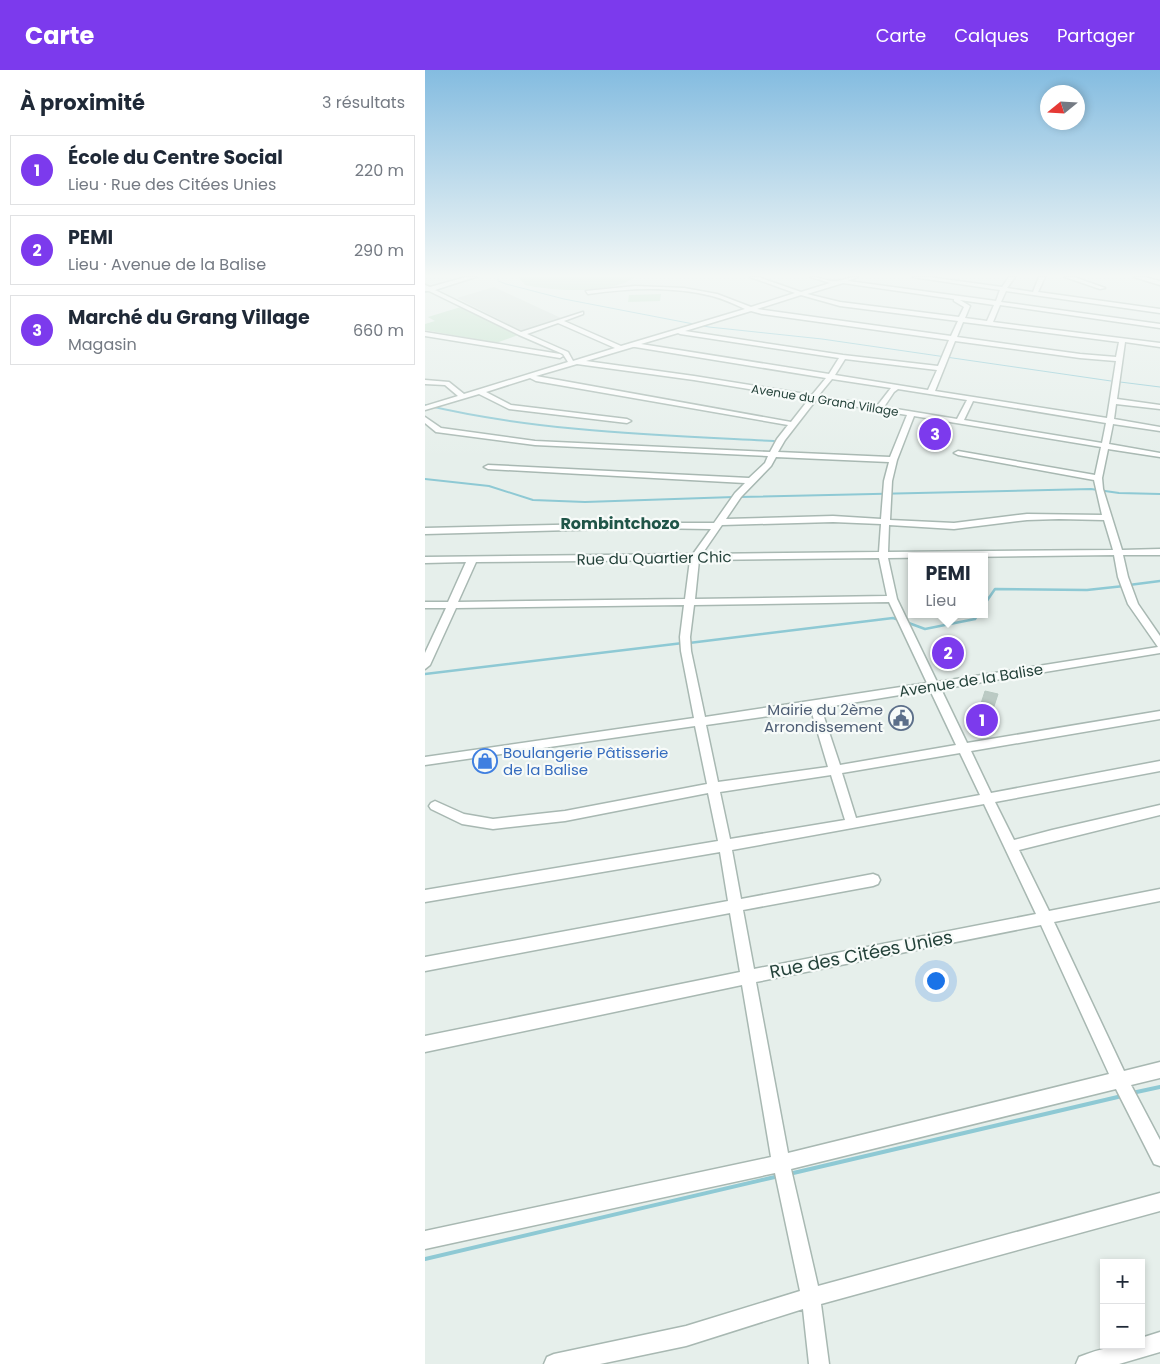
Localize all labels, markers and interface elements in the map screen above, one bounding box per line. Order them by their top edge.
text: Carte [25,19,94,52]
text: Carte [876,23,926,48]
text: Calques [954,23,1029,48]
text: Partager [1057,23,1135,48]
north arrow [1040,85,1085,130]
text: À proximité [20,88,145,117]
text: 3 résultats [322,91,405,114]
text: École du Centre Social [68,144,283,171]
text: 1 [34,159,40,182]
text: 220 m [355,159,404,182]
text: Lieu · Rue des Citées Unies [68,173,276,196]
text: PEMI [68,224,113,251]
text: 2 [32,239,42,262]
text: 290 m [354,239,404,262]
text: Lieu · Avenue de la Balise [68,253,266,276]
text: Marché du Grang Village [68,304,310,331]
text: 3 [32,319,42,342]
text: 660 m [353,319,404,342]
text: Magasin [68,333,137,356]
street label: Avenue du Grand Village [750,380,900,420]
pin: 3 [919,415,951,453]
district label: Rombintchozo [560,512,680,535]
street label: Rue du Quartier Chic [576,546,732,570]
popup [908,553,988,618]
text: PEMI [925,560,971,587]
text: Lieu [925,589,956,612]
pin: 2 [932,634,964,672]
street label: Avenue de la Balise [898,658,1044,702]
place label: Mairie du 2ème Arrondissement [764,699,883,737]
pin: 1 [966,701,998,739]
public building icon: Mairie du 2ème Arrondissement [888,705,914,731]
place label: Boulangerie Pâtisserie de la Balise [503,742,668,780]
shop icon: Boulangerie Pâtisserie de la Balise [472,748,498,774]
street label: Rue des Citées Unies [767,924,955,984]
your location [923,968,949,994]
map controls [1100,1259,1145,1349]
button: + [1100,1259,1145,1304]
button: − [1100,1304,1145,1349]

